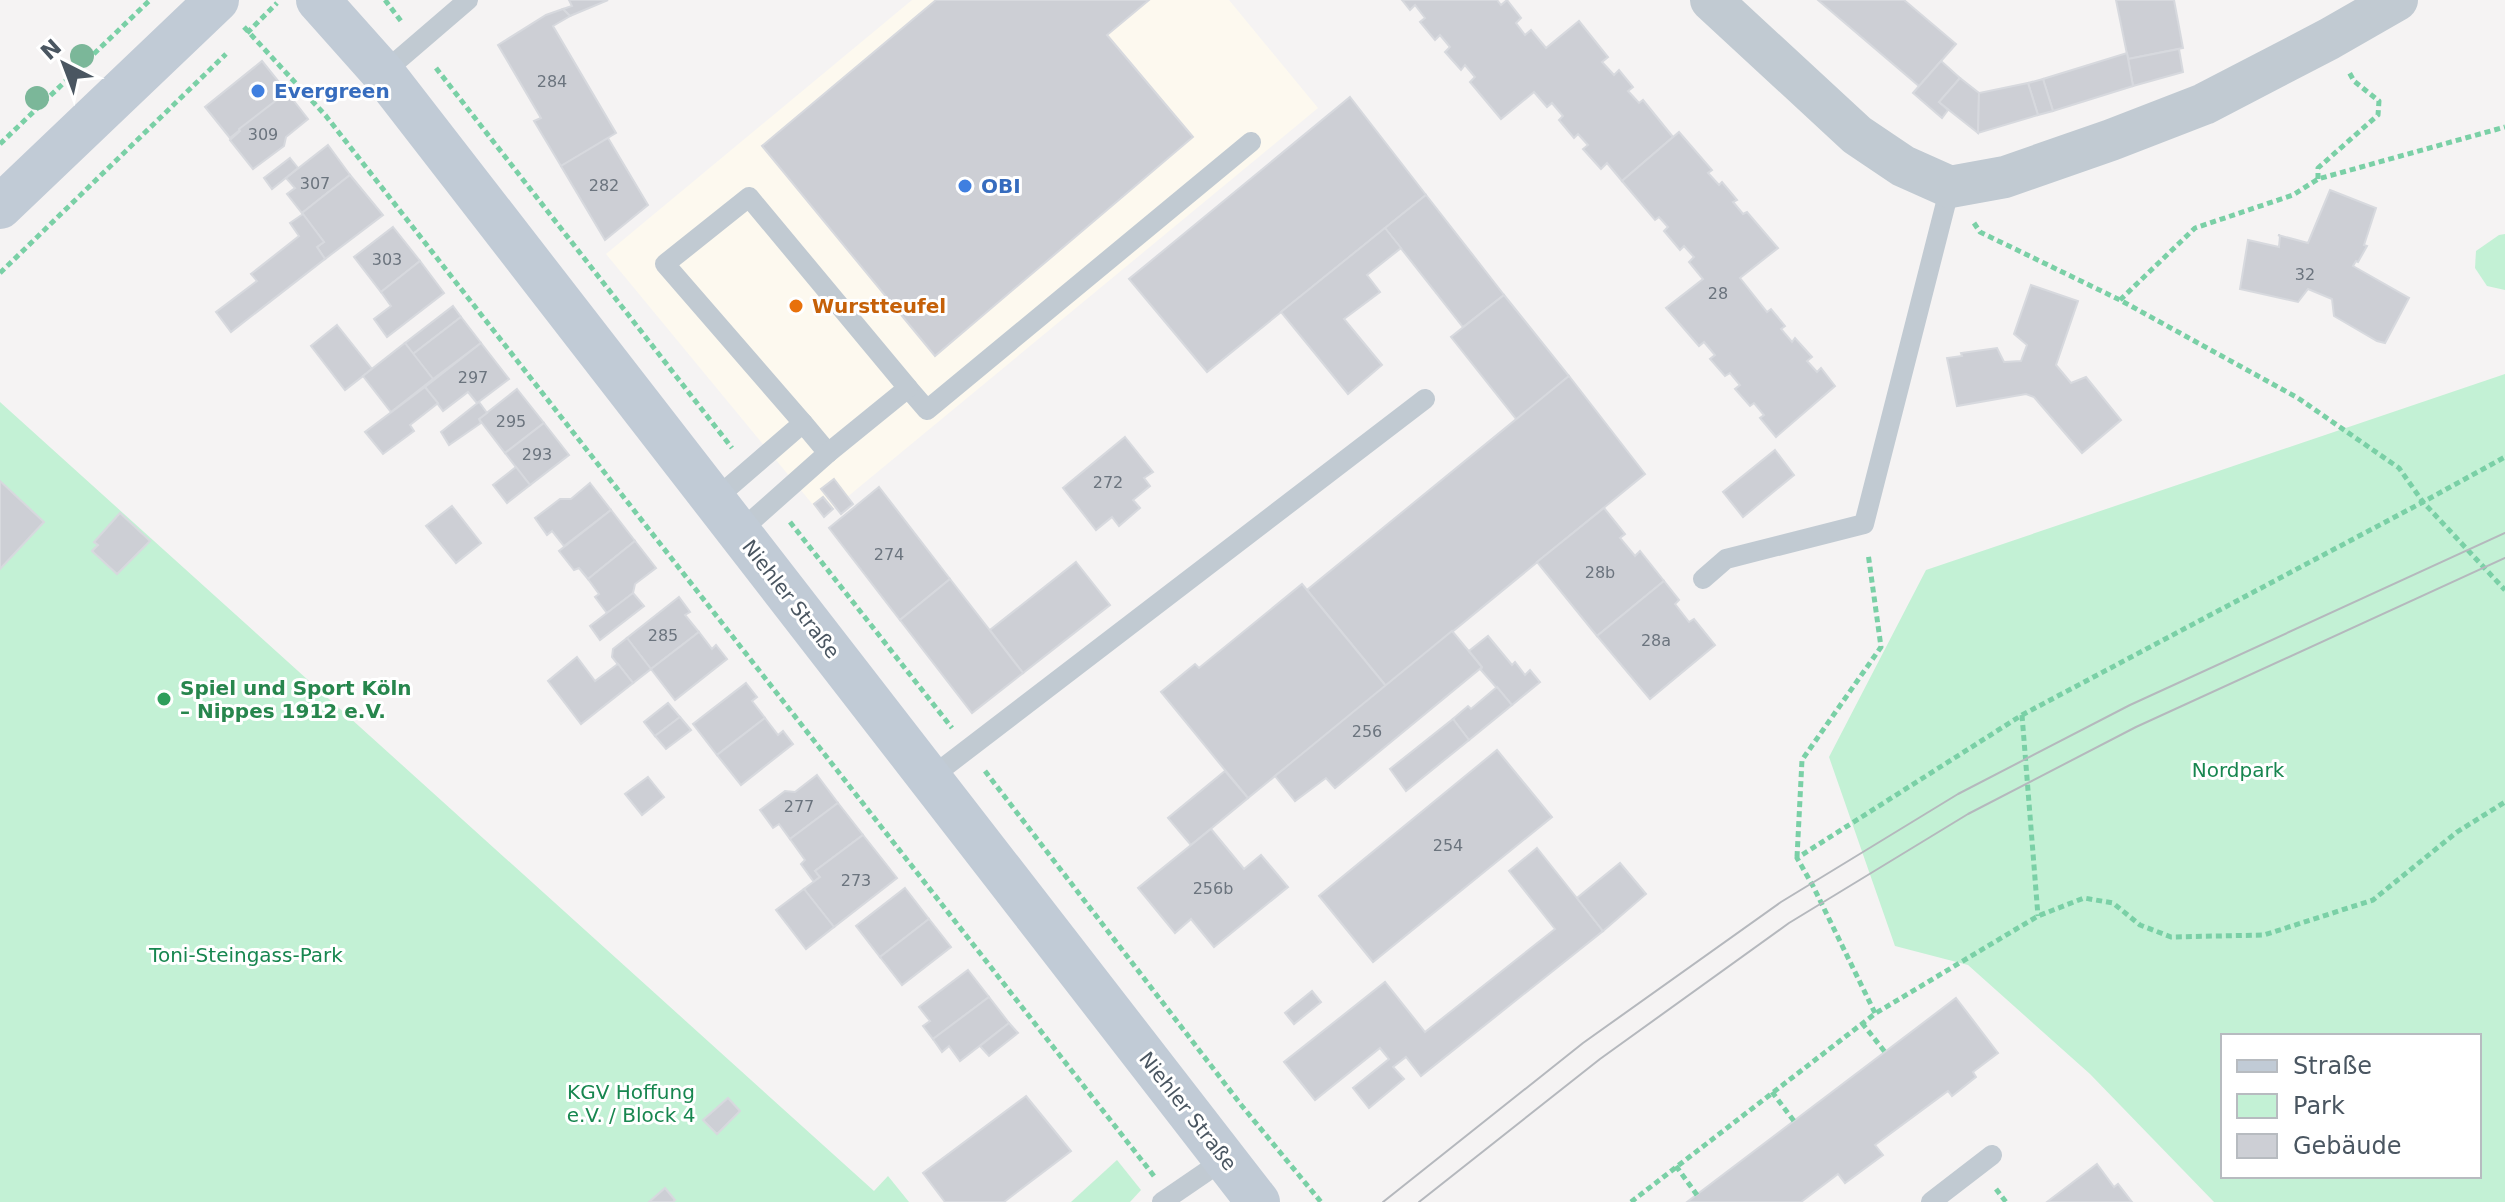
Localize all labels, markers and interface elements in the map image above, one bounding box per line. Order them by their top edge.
north arrow [24,24,104,104]
text: N [36,34,66,65]
house number: 284 [537,72,567,91]
place label: Evergreen [274,79,390,103]
marker: Evergreen [249,82,267,100]
house number: 309 [248,125,278,144]
house number: 307 [300,174,330,193]
place label: OBI [981,174,1021,198]
house number: 282 [589,176,619,195]
marker: OBI [956,177,974,195]
house number: 303 [372,250,402,269]
house number: 32 [2295,265,2315,284]
house number: 28 [1708,284,1728,303]
place label: Wurstteufel [812,294,946,318]
marker: Wurstteufel [787,297,805,315]
house number: 297 [458,368,488,387]
house number: 295 [496,412,526,431]
house number: 293 [522,445,552,464]
house number: 272 [1093,473,1123,492]
street label: Niehler Straße [737,535,845,663]
house number: 274 [874,545,904,564]
house number: 28b [1585,563,1615,582]
house number: 285 [648,626,678,645]
house number: 28a [1641,631,1671,650]
place label: Spiel und Sport Köln – Nippes 1912 e.V. [180,676,412,723]
marker: Spiel und Sport Köln – Nippes 1912 e.V. [155,690,173,708]
house number: 256 [1352,722,1382,741]
park label: Nordpark [2192,758,2285,782]
house number: 277 [784,797,814,816]
house number: 254 [1433,836,1463,855]
house number: 273 [841,871,871,890]
house number: 256b [1193,879,1233,898]
park label: Toni-Steingass-Park [148,943,343,967]
legend [2221,1034,2481,1178]
street label: Niehler Straße [1134,1047,1242,1175]
text: Straße [2293,1052,2372,1080]
park label: KGV Hoffung e.V. / Block 4 [567,1080,695,1127]
text: Park [2293,1092,2345,1120]
text: Gebäude [2293,1132,2402,1160]

